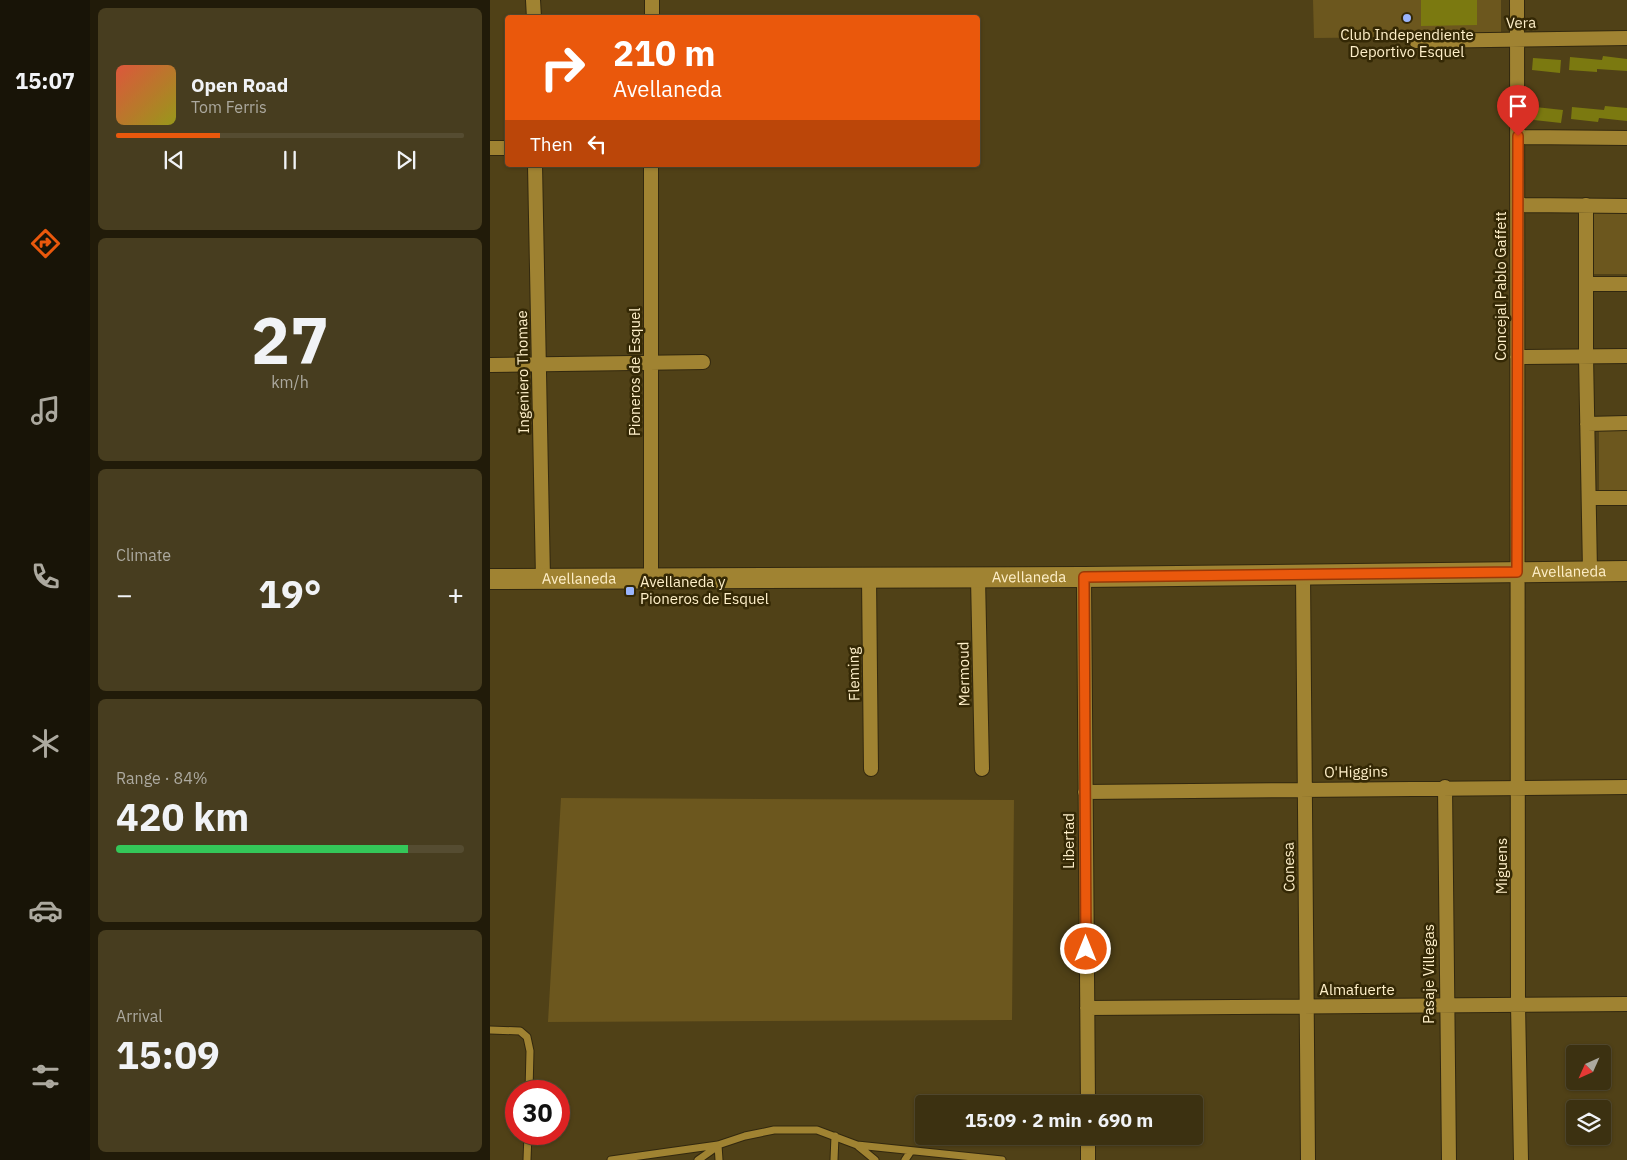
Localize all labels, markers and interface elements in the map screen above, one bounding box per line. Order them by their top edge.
marker: Club Independiente Deportivo Esquel [1401,12,1413,24]
street label: Vera [1506,13,1536,32]
place label: Club Independiente Deportivo Esquel [1340,25,1474,61]
text: 210 m [613,30,716,76]
icon: right [530,35,595,100]
text: 15:07 [15,66,75,95]
text: Open Road [191,73,288,97]
text: Avellaneda [613,74,722,103]
pin [1497,85,1539,136]
icon: arrive [1504,92,1532,120]
text: Tom Ferris [191,97,267,117]
icon: left [583,130,611,158]
text: Then [530,132,573,156]
icon: previous [160,146,188,174]
icon: pause [276,146,304,174]
icon: next [392,146,420,174]
street label: Concejal Pablo Gaffett [1491,211,1510,361]
icon: directions [28,226,63,261]
text: 27 [251,297,329,382]
street label: Pioneros de Esquel [625,308,644,436]
street label: Ingeniero Thomae [512,310,533,434]
text: km/h [271,372,309,392]
icon: music [28,393,63,428]
text: Climate [116,545,171,565]
icon: phone [28,559,63,594]
street label: Avellaneda [1532,561,1606,581]
street label: Avellaneda [992,567,1066,586]
text: 19° [258,569,322,618]
street label: Avellaneda [542,569,616,588]
place label: Avellaneda y Pioneros de Esquel [640,572,769,608]
text: − [116,576,133,613]
text: + [447,576,464,613]
marker: Avellaneda y Pioneros de Esquel [624,585,636,597]
street label: Mermoud [953,642,974,706]
street label: Fleming [844,647,863,701]
icon: climate [28,726,63,761]
street label: O'Higgins [1324,761,1388,782]
text: Range · 84% [116,768,208,788]
text: 420 km [116,792,249,841]
street label: Libertad [1059,813,1078,869]
street label: Miguens [1492,838,1511,894]
street label: Conesa [1279,842,1298,892]
icon: car [28,893,63,928]
position arrow [1059,922,1111,974]
street label: Pasaje Villegas [1419,924,1438,1024]
street label: Almafuerte [1319,980,1395,999]
text: Arrival [116,1006,163,1026]
text: 15:09 [116,1030,220,1079]
north arrow [1566,1045,1611,1090]
map controls [1566,1045,1611,1145]
icon: filters [28,1059,63,1094]
speed limit sign: 30 [505,1080,570,1145]
button: layers [1566,1100,1611,1145]
text: 15:09 · 2 min · 690 m [965,1108,1153,1132]

